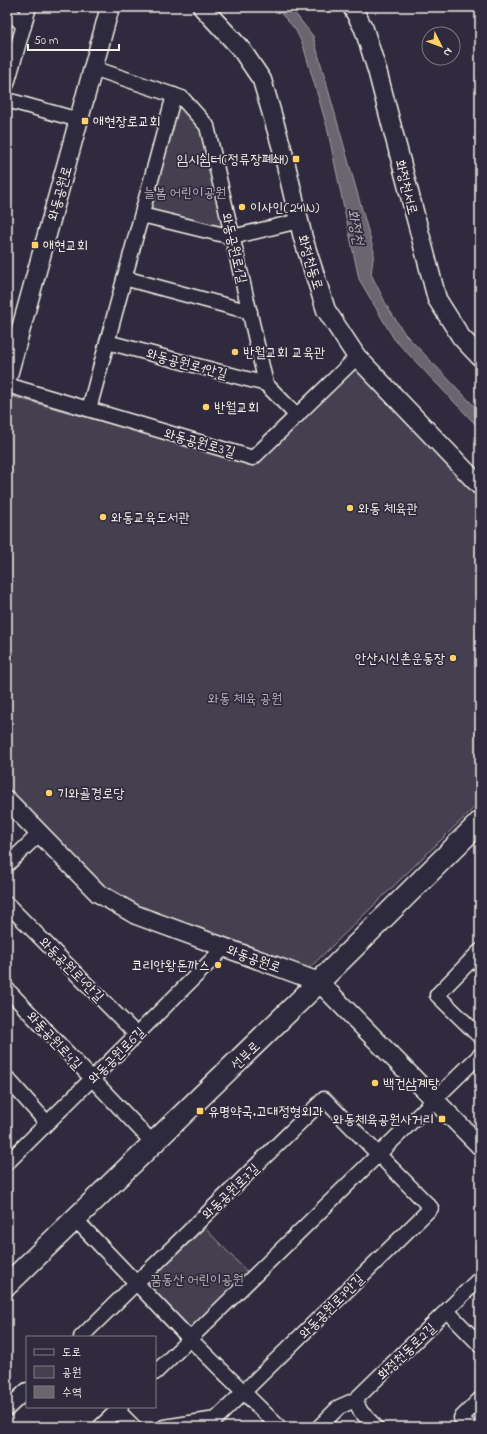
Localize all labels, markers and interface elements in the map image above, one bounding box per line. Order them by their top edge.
scale bar [28,26,119,52]
north arrow [421,26,461,66]
text: 50 m [34,32,58,50]
text: N [439,44,456,60]
place label: 애현장로교회 [93,112,161,133]
marker: 애현장로교회 [80,116,90,126]
place label: 임시쉼터(정류장폐쇄) [177,150,288,171]
marker: 임시쉼터(정류장폐쇄) [291,154,301,164]
street label: 화정천서로 [389,157,423,217]
street label: 와동공원로 [43,163,78,223]
park label: 늘봄 어린이공원 [144,183,226,204]
place label: 이사인(24IN) [250,198,319,219]
marker: 이사인(24IN) [237,202,247,212]
water label: 화정천 [341,207,370,249]
street label: 와동공원로1길 [215,211,252,287]
street label: 화정천동로 [291,232,328,292]
place label: 애현교회 [43,236,88,257]
marker: 애현교회 [30,240,40,250]
place label: 반월교회 교육관 [243,343,325,364]
street label: 와동공원로1안길 [144,344,230,386]
marker: 반월교회 교육관 [230,347,240,357]
place label: 반월교회 [214,398,259,419]
marker: 반월교회 [201,402,211,412]
street label: 와동공원로3길 [161,423,238,464]
place label: 와동 체육관 [358,499,418,520]
marker: 와동 체육관 [345,503,355,513]
place label: 와동교육도서관 [111,508,190,529]
marker: 와동교육도서관 [98,512,108,522]
place label: 안산시신촌운동장 [355,649,446,670]
marker: 안산시신촌운동장 [448,653,458,663]
park label: 와동 체육 공원 [208,689,282,710]
place label: 기와골경로당 [57,784,125,805]
marker: 기와골경로당 [44,788,54,798]
street label: 와동공원로4안길 [34,933,109,1008]
street label: 와동공원로 [223,940,284,979]
place label: 코리안왕돈까스 [131,956,210,977]
marker: 코리안왕돈까스 [213,960,223,970]
street label: 와동공원로4길 [21,1007,87,1076]
street label: 와동공원로6길 [84,1022,151,1090]
street label: 선부로 [227,1037,265,1075]
place label: 백건삼계탕 [383,1074,440,1095]
marker: 백건삼계탕 [370,1078,380,1088]
place label: 유명약국.고대정형외과 [208,1102,324,1123]
marker: 유명약국.고대정형외과 [195,1106,205,1116]
place label: 와동체육공원사거리 [333,1110,434,1131]
marker: 와동체육공원사거리 [437,1114,447,1124]
street label: 와동공원로7길 [197,1159,265,1225]
street label: 와동공원로7안길 [295,1269,370,1344]
park label: 꿈동산 어린이공원 [150,1270,244,1291]
street label: 화정천동로2길 [373,1318,442,1386]
legend [26,1336,156,1408]
text: 도로 [62,1344,81,1362]
text: 공원 [62,1364,81,1382]
text: 수역 [62,1384,82,1402]

